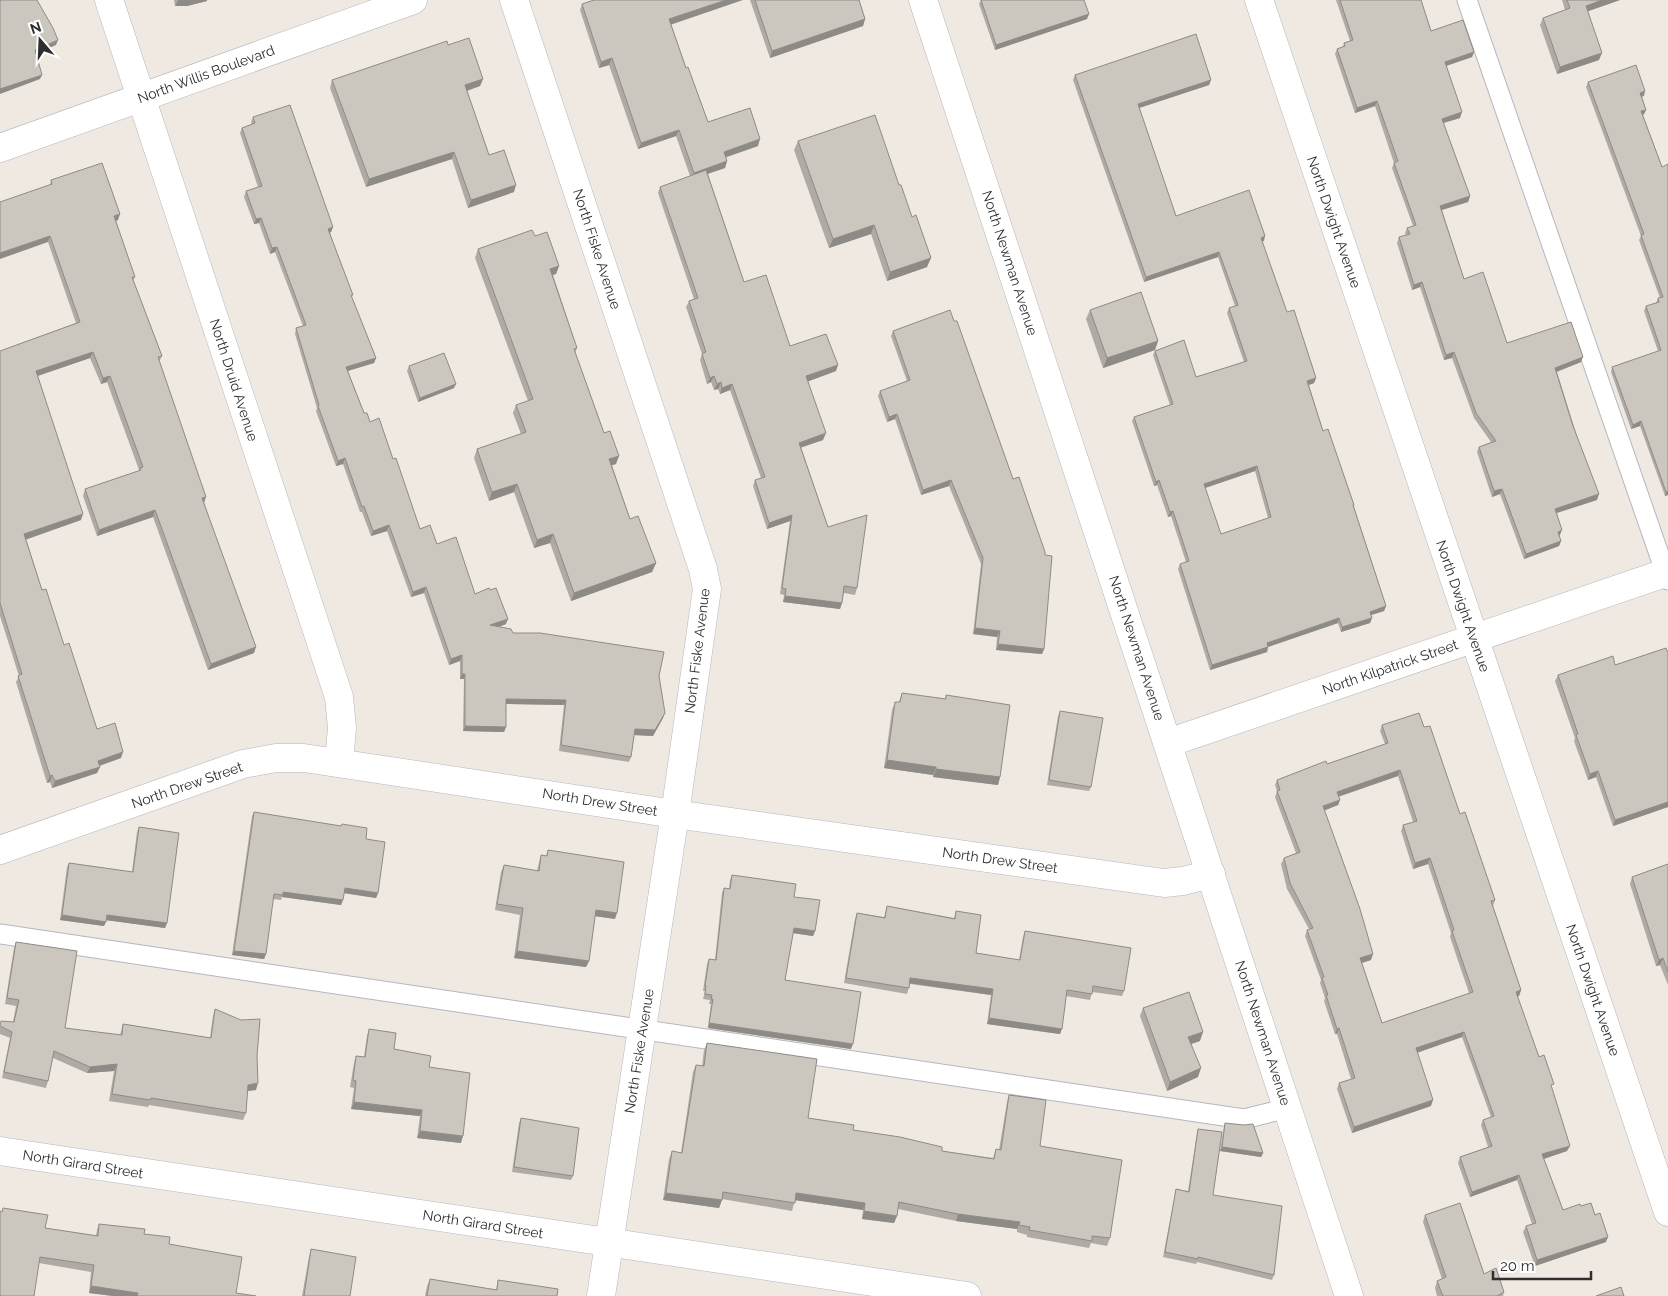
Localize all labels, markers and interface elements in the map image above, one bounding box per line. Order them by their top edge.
north arrow [15,15,65,65]
text: N [28,18,43,37]
street label: North Willis Boulevard [135,42,277,106]
street label: North Dwight Avenue [1304,154,1364,290]
street label: North Fiske Avenue [570,187,624,311]
street label: North Newman Avenue [979,189,1041,337]
street label: North Druid Avenue [207,317,261,443]
street label: North Dwight Avenue [1433,538,1493,674]
street label: North Newman Avenue [1106,574,1168,722]
street label: North Fiske Avenue [681,588,713,714]
street label: North Kilpatrick Street [1320,636,1460,698]
street label: North Drew Street [129,758,245,812]
street label: North Drew Street [541,785,659,819]
street label: North Drew Street [941,844,1059,876]
street label: North Dwight Avenue [1563,922,1623,1058]
street label: North Newman Avenue [1232,959,1294,1107]
street label: North Fiske Avenue [621,988,657,1114]
street label: North Girard Street [22,1147,145,1181]
street label: North Girard Street [422,1207,545,1241]
scale bar [1493,1248,1590,1280]
text: 20 m [1500,1257,1535,1275]

